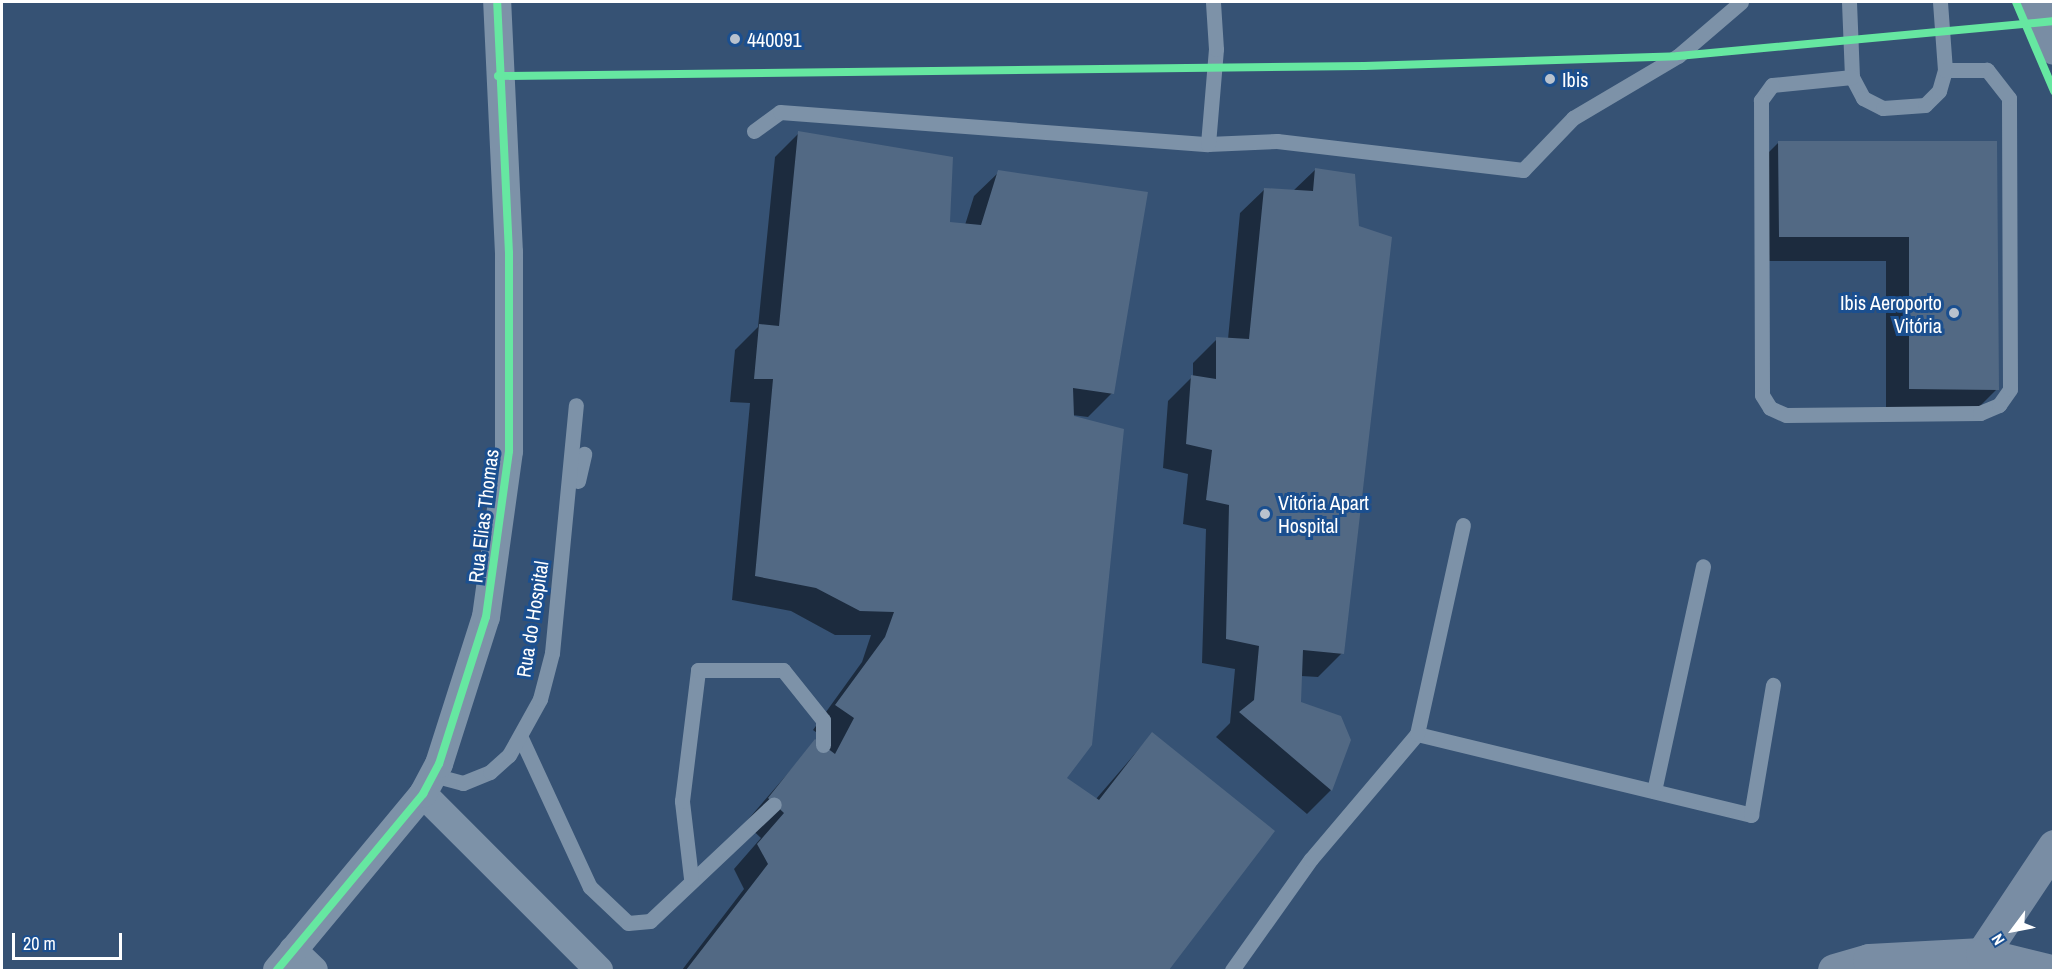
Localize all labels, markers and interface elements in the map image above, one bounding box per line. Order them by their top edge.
place label: 440091 [747,27,802,51]
marker: 440091 [728,32,742,46]
place label: Ibis [1562,67,1588,91]
marker: Ibis [1543,72,1557,86]
place label: Ibis Aeroporto Vitória [1839,290,1942,337]
marker: Ibis Aeroporto Vitória [1947,306,1961,320]
street label: Rua Elias Thomas [463,448,503,584]
place label: Vitória Apart Hospital [1278,490,1370,537]
marker: Vitória Apart Hospital [1256,505,1274,523]
street label: Rua do Hospital [511,559,553,679]
north arrow [1983,900,2043,960]
scale bar [15,921,124,959]
text: N [1986,930,2010,949]
text: 20 m [23,931,56,956]

